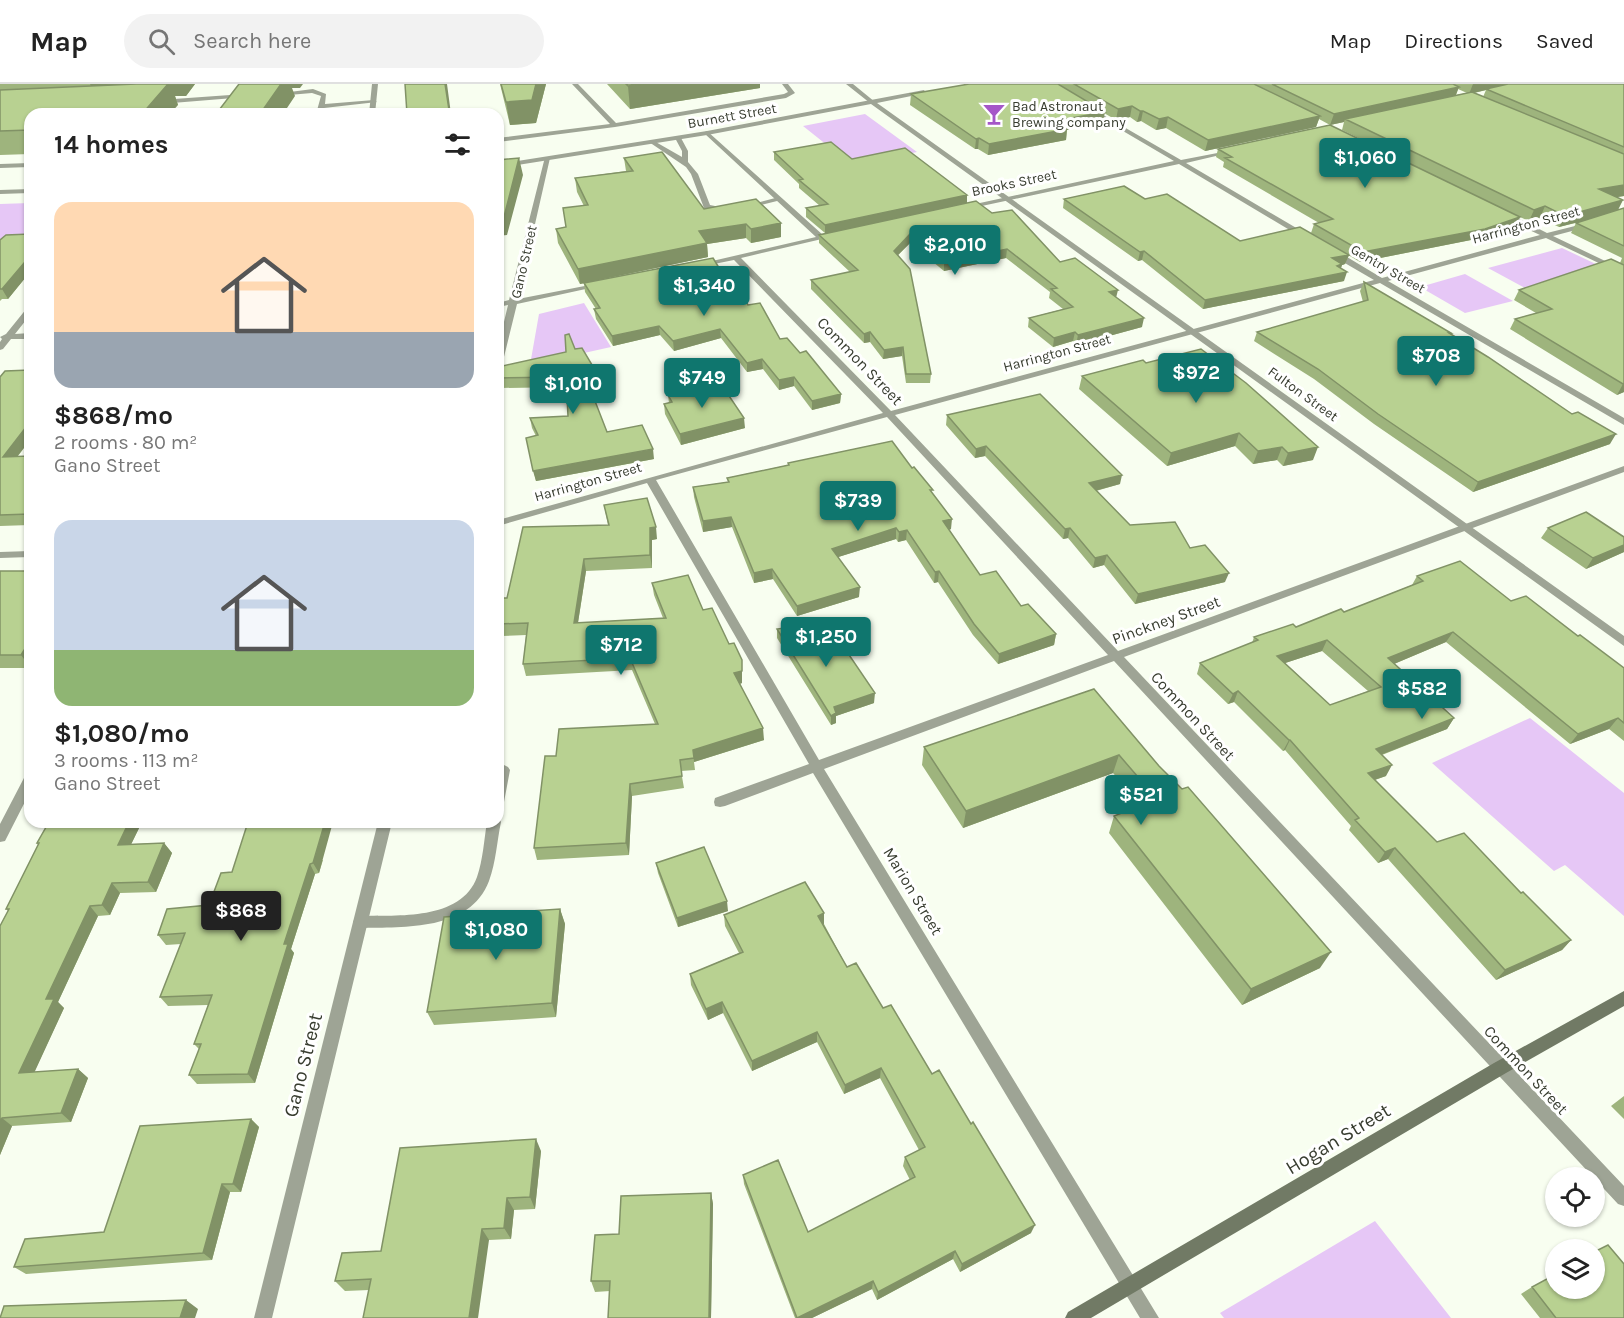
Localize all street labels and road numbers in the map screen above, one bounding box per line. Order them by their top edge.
street label: Burnett Street [686,100,778,132]
street label: Brooks Street [970,166,1058,200]
street label: Harrington Street [1470,202,1582,248]
street label: Gano Street [507,224,541,300]
street label: Gentry Street [1348,241,1428,297]
street label: Common Street [813,313,907,409]
street label: Harrington Street [1001,330,1113,376]
street label: Fulton Street [1265,363,1341,425]
street label: Harrington Street [532,459,644,505]
street label: Pinckney Street [1109,592,1223,648]
street label: Common Street [1147,668,1239,764]
street label: Marion Street [879,844,947,938]
street label: Gano Street [279,1010,327,1119]
street label: Common Street [1480,1022,1572,1118]
street label: Hogan Street [1281,1098,1395,1179]

